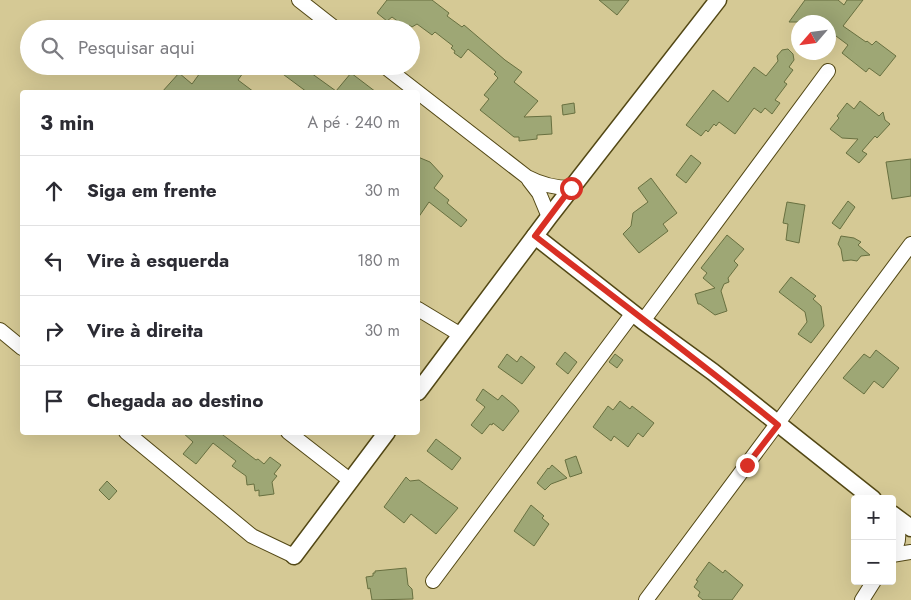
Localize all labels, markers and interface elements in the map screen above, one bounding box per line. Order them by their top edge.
north arrow [791,15,836,60]
search box [20,20,420,75]
icon: search [38,34,66,62]
text: Pesquisar aqui [78,34,195,61]
text: 3 min [40,108,94,138]
text: A pé · 240 m [308,111,400,134]
icon: ahead [40,177,68,205]
text: Siga em frente [87,177,217,204]
route start [560,177,583,200]
text: 30 m [364,179,400,202]
icon: left [40,247,68,275]
text: Vire à esquerda [87,247,229,274]
text: 180 m [357,249,400,272]
icon: right [40,317,68,345]
text: Vire à direita [87,317,203,344]
text: 30 m [364,319,400,342]
icon: arrive [40,387,68,415]
text: Chegada ao destino [87,387,263,414]
route end [736,454,759,477]
map controls [851,495,896,585]
button: + [851,495,896,540]
button: − [851,540,896,585]

